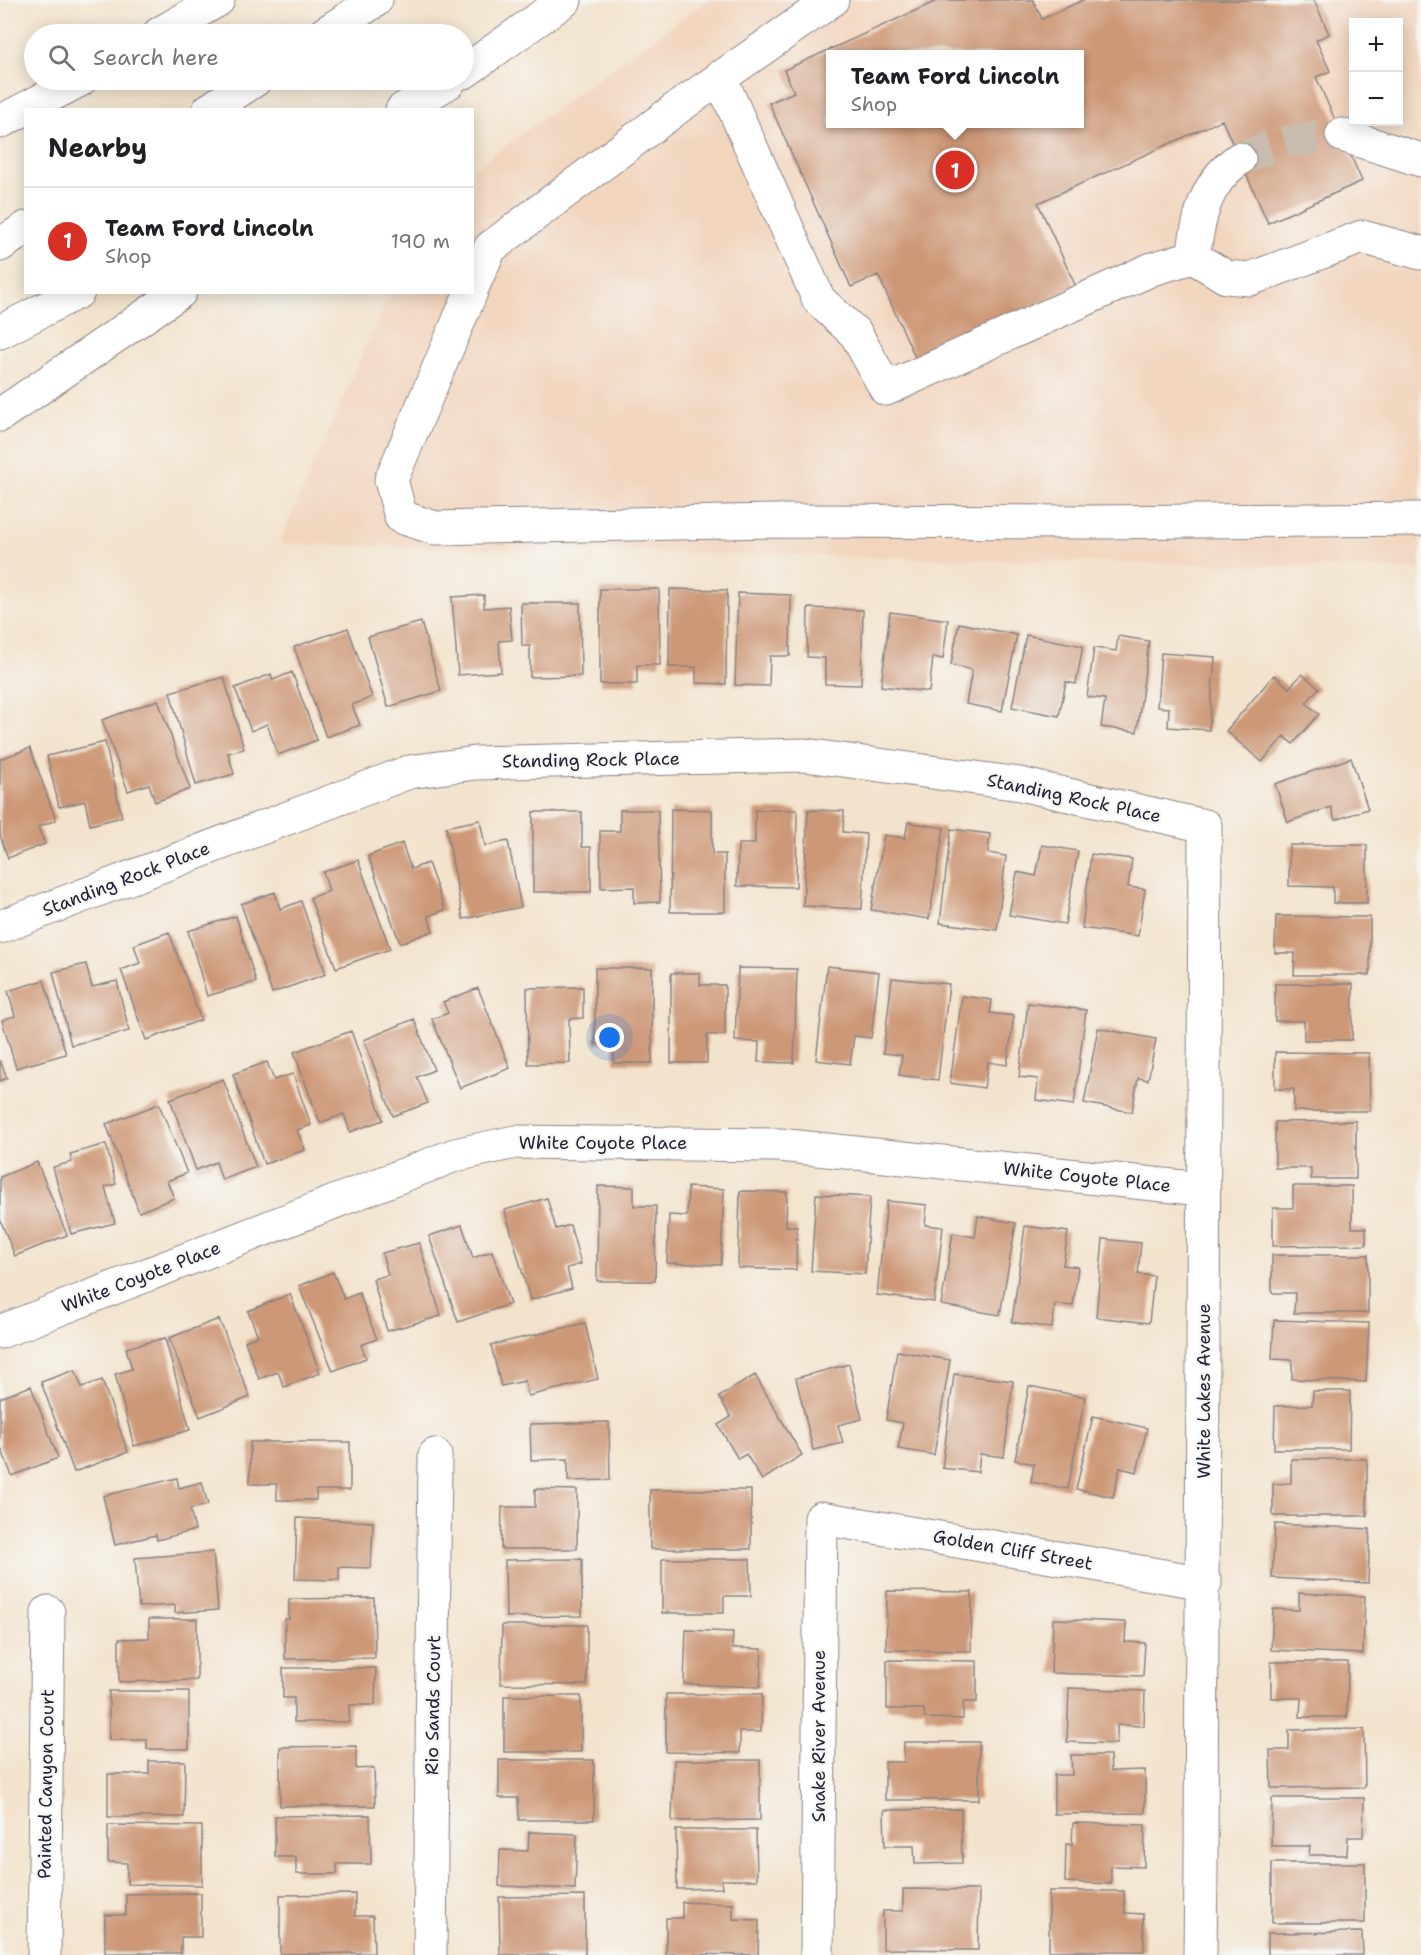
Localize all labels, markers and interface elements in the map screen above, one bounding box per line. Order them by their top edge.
map controls [1349,18,1403,126]
button: + [1349,18,1403,72]
search box [24,24,474,90]
icon: search [45,41,78,74]
text: Search here [93,43,219,72]
popup [826,50,1084,128]
text: Team Ford Lincoln [851,62,1059,91]
button: − [1349,72,1403,126]
text: Shop [851,91,897,117]
text: Nearby [48,130,147,165]
pin: 1 [936,148,974,192]
text: Team Ford Lincoln [105,214,314,243]
text: 1 [63,228,72,254]
text: 190 m [391,228,450,254]
text: Shop [105,243,152,269]
street label: Standing Rock Place [502,746,680,774]
street label: Standing Rock Place [985,768,1163,828]
street label: Standing Rock Place [39,836,213,922]
your location [595,1023,624,1052]
street label: White Coyote Place [519,1131,687,1155]
street label: White Coyote Place [1002,1156,1172,1198]
street label: White Coyote Place [58,1236,224,1318]
street label: White Lakes Avenue [1192,1303,1216,1479]
street label: Golden Cliff Street [931,1524,1095,1576]
street label: Rio Sands Court [420,1635,446,1775]
street label: Snake River Avenue [807,1650,831,1822]
street label: Painted Canyon Court [32,1689,60,1879]

